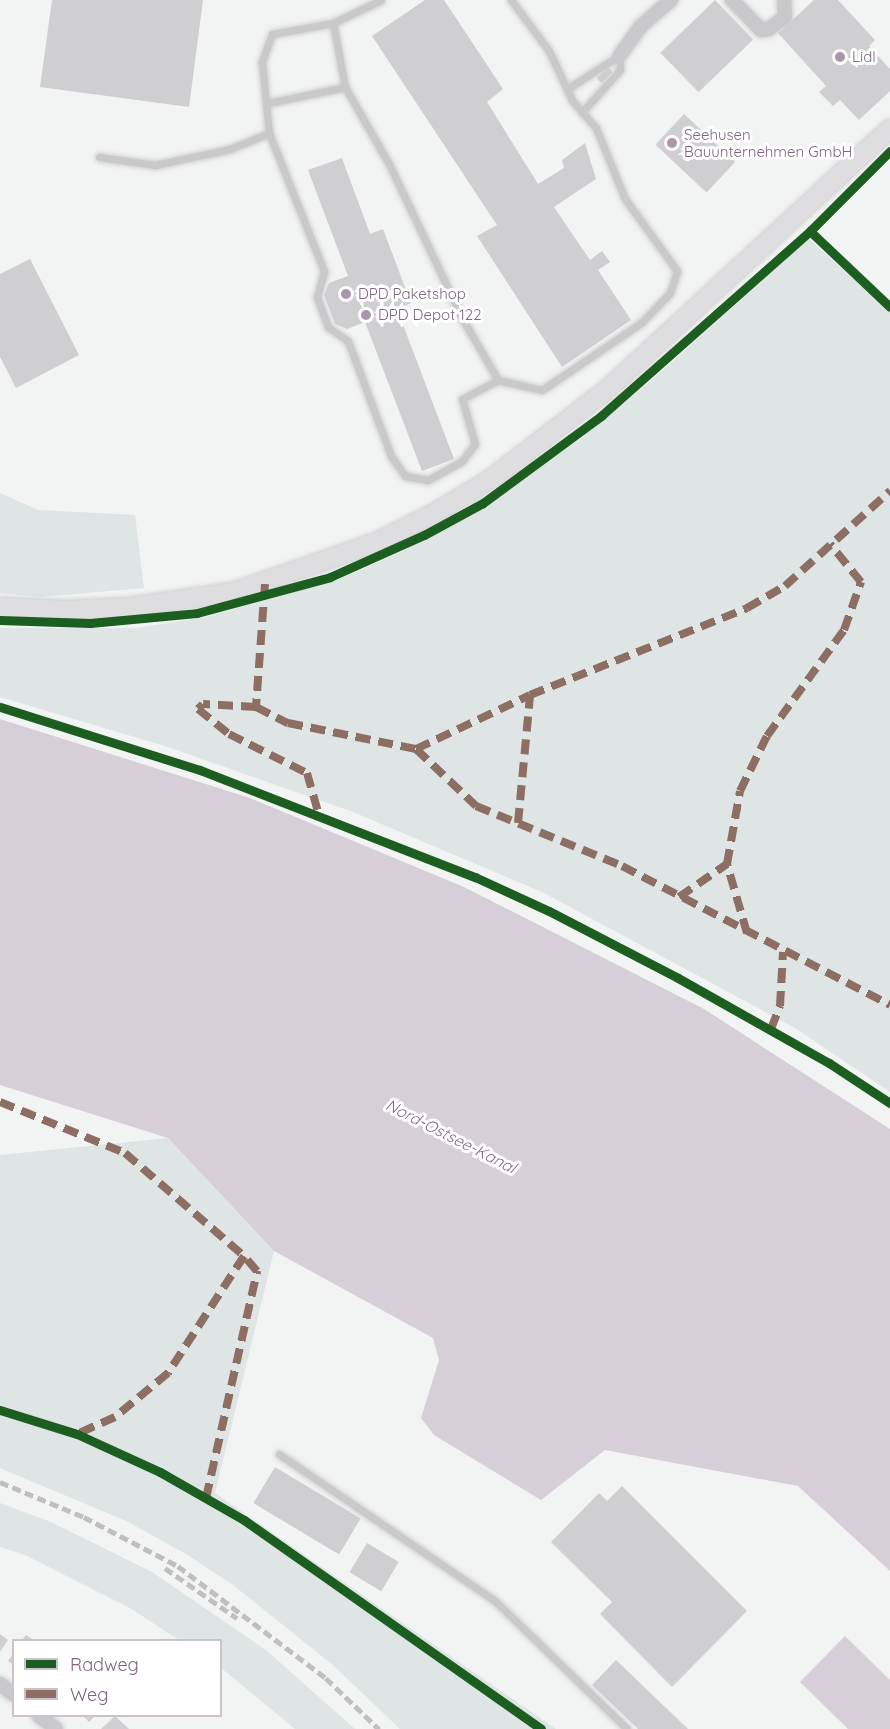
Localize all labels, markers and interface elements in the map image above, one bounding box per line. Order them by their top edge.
place label: Lidl [852,48,876,66]
marker: Lidl [833,50,847,64]
place label: Seehusen Bauunternehmen GmbH [684,125,852,160]
marker: Seehusen Bauunternehmen GmbH [665,136,679,150]
place label: DPD Paketshop [358,285,466,303]
marker: DPD Paketshop [339,287,353,301]
place label: DPD Depot 122 [378,306,481,324]
marker: DPD Depot 122 [359,308,373,322]
water label: Nord-Ostsee-Kanal [383,1095,519,1177]
legend [12,1639,222,1717]
text: Radweg [70,1653,139,1676]
text: Weg [70,1683,108,1706]

